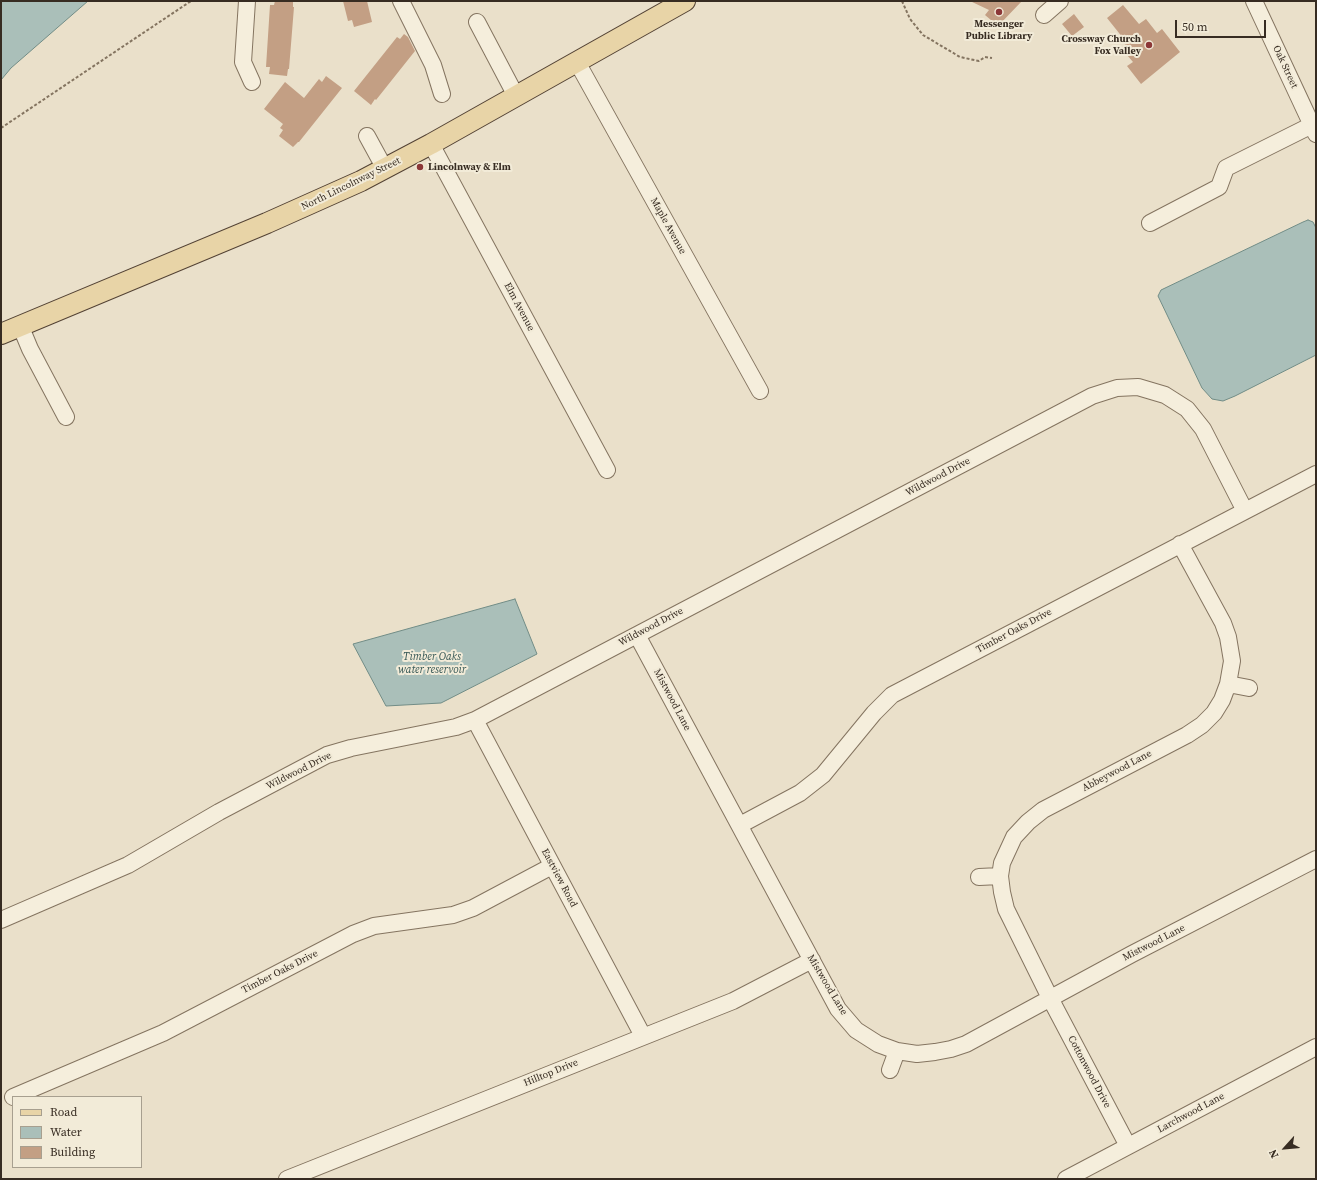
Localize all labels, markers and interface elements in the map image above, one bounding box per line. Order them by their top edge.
marker: Messenger Public Library [994,7,1004,17]
scale bar [1177,12,1268,38]
place label: Messenger Public Library [966,18,1032,42]
text: 50 m [1182,19,1208,35]
place label: Crossway Church Fox Valley [1061,33,1141,56]
marker: Crossway Church Fox Valley [1144,40,1154,50]
street label: Oak Street [1270,44,1300,90]
street label: North Lincolnway Street [300,155,402,213]
place label: Lincolnway & Elm [428,161,511,173]
marker: Lincolnway & Elm [415,162,425,172]
street label: Maple Avenue [648,196,688,256]
street label: Elm Avenue [501,281,537,333]
street label: Wildwood Drive [904,455,972,499]
street label: Wildwood Drive [617,605,685,649]
street label: Timber Oaks Drive [974,606,1054,656]
water label: Timber Oaks water reservoir [398,650,466,676]
street label: Mistwood Lane [651,667,693,733]
street label: Abbeywood Lane [1080,748,1154,794]
street label: Wildwood Drive [264,749,334,793]
street label: Eastview Road [539,847,579,909]
street label: Mistwood Lane [1121,922,1187,964]
street label: Timber Oaks Drive [240,948,320,996]
street label: Mistwood Lane [804,953,850,1017]
street label: Cottonwood Drive [1065,1034,1113,1110]
street label: Hilltop Drive [522,1057,580,1089]
street label: Larchwood Lane [1155,1090,1227,1136]
legend [12,1096,142,1168]
text: Road [50,1104,77,1120]
text: Water [50,1124,82,1140]
north arrow [1265,1128,1305,1168]
text: Building [50,1144,95,1160]
text: N [1265,1147,1282,1161]

